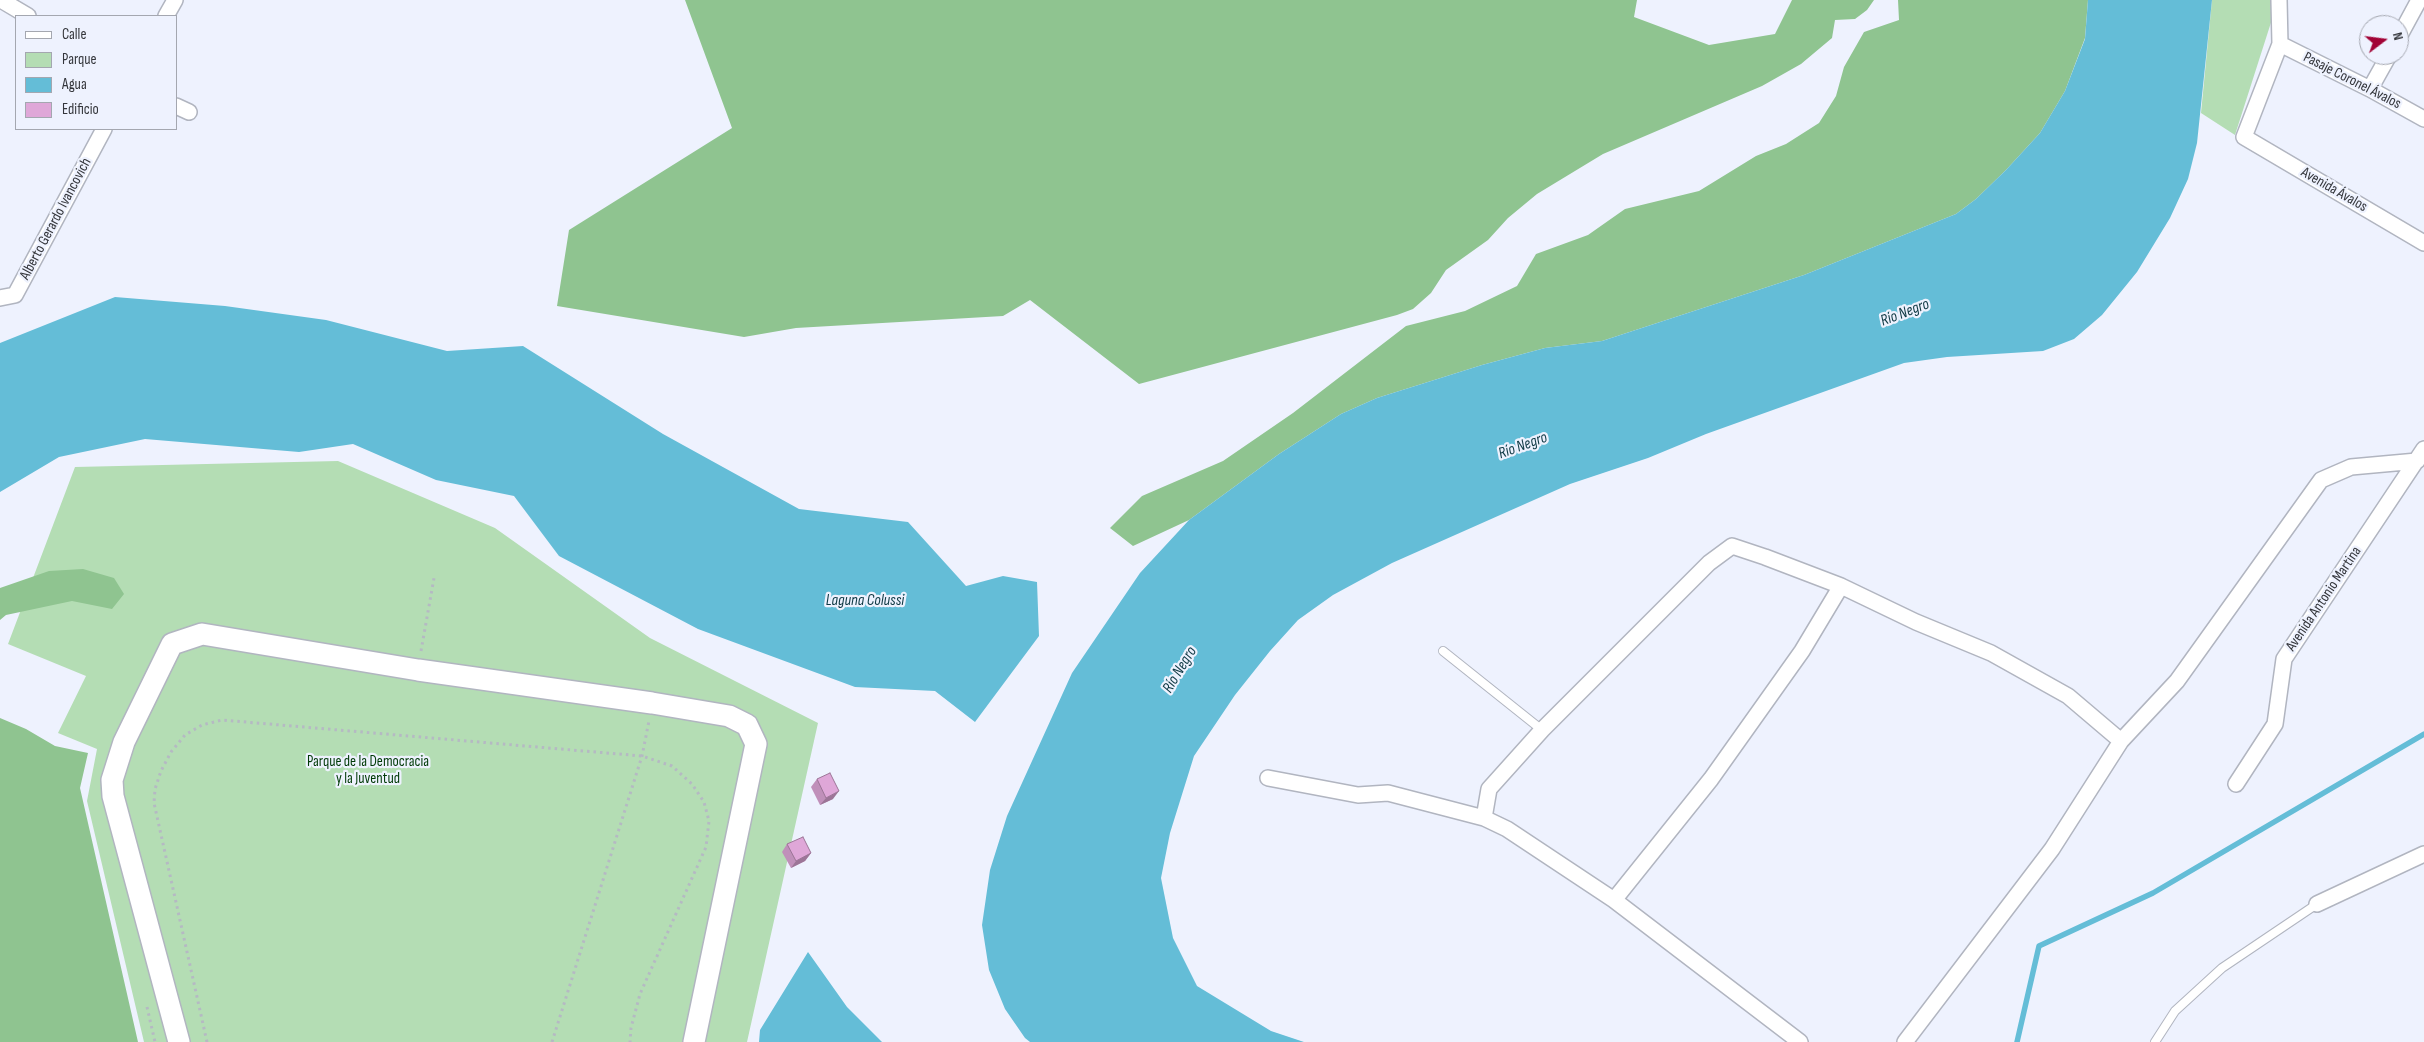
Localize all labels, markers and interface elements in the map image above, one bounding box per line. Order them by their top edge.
legend [15,15,178,130]
north arrow [2359,15,2409,65]
text: Calle [62,25,86,44]
text: N [2389,30,2407,42]
street label: Pasaje Coronel Ávalos [2300,49,2404,113]
text: Parque [62,50,97,69]
text: Agua [62,75,87,94]
text: Edificio [62,100,99,119]
street label: Alberto Gerardo Ivancovich [16,155,96,283]
street label: Avenida Ávalos [2298,164,2370,216]
water label: Río Negro [1878,295,1932,331]
water label: Río Negro [1496,428,1550,464]
street label: Avenida Antonio Martina [2282,543,2366,655]
water label: Laguna Colussi [826,591,904,611]
water label: Río Negro [1159,643,1201,697]
park label: Parque de la Democracia y la Juventud [307,753,429,788]

